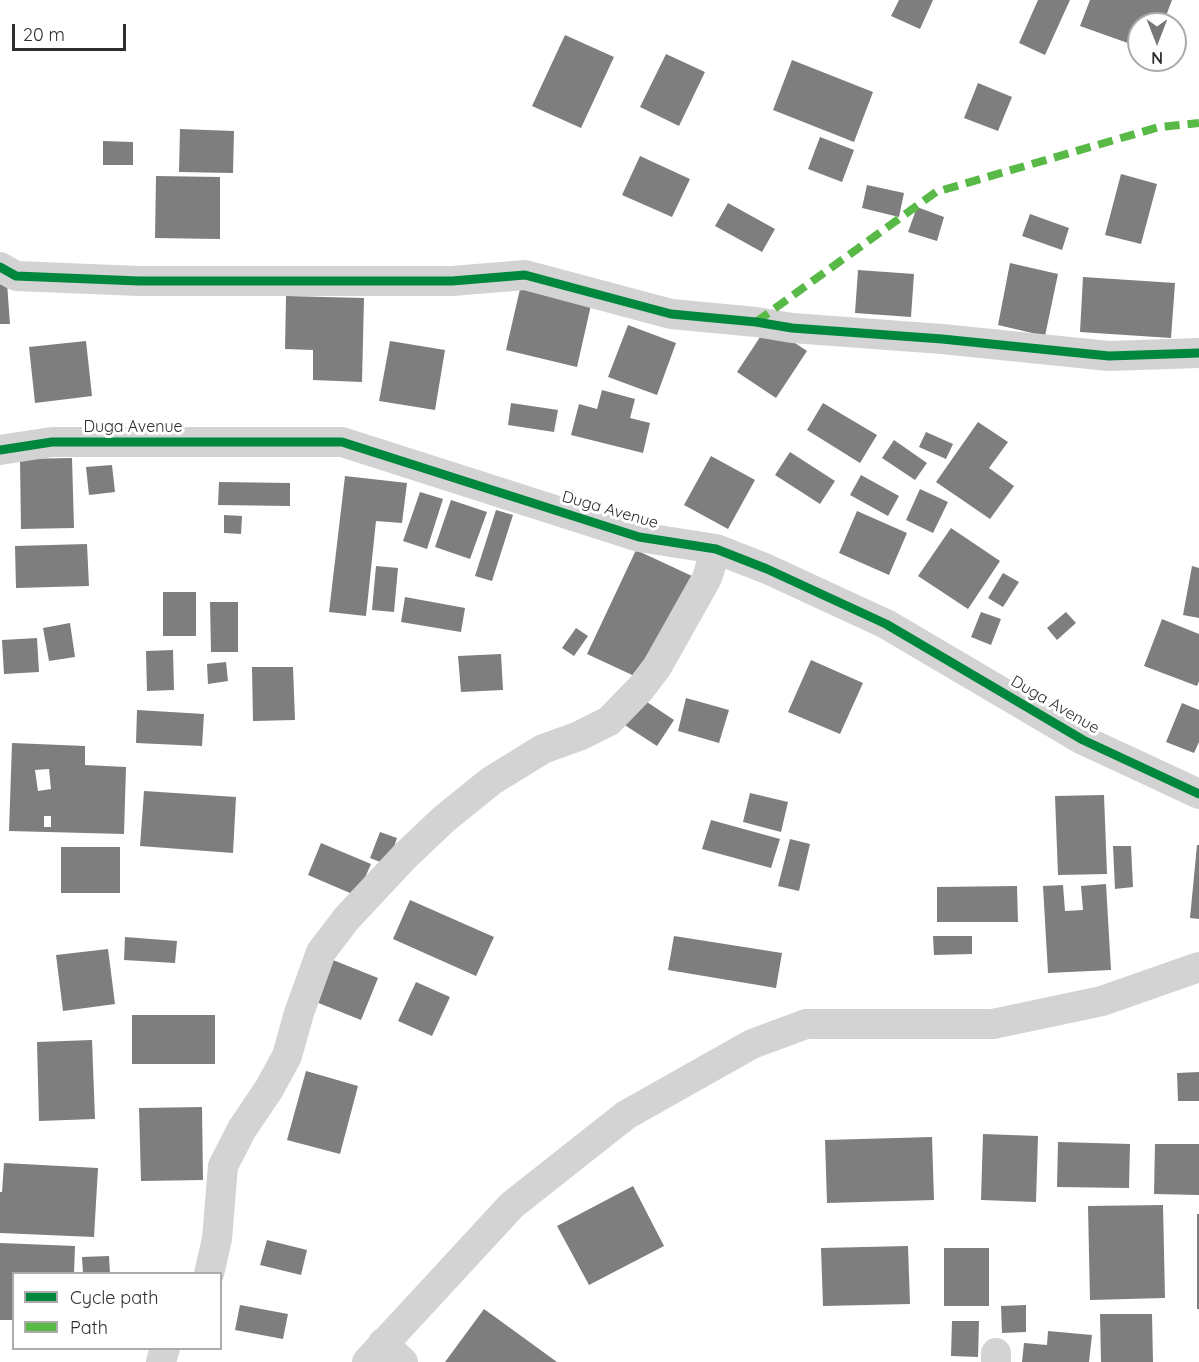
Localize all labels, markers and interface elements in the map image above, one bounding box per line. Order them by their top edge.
scale bar [15,12,129,50]
north arrow [1127,12,1187,72]
text: 20 m [23,23,65,46]
text: N [1151,48,1163,68]
street label: Duga Avenue [83,417,183,437]
street label: Duga Avenue [560,487,660,533]
street label: Duga Avenue [1007,672,1103,738]
legend [12,1272,222,1350]
text: Cycle path [70,1286,158,1309]
text: Path [70,1316,108,1339]

